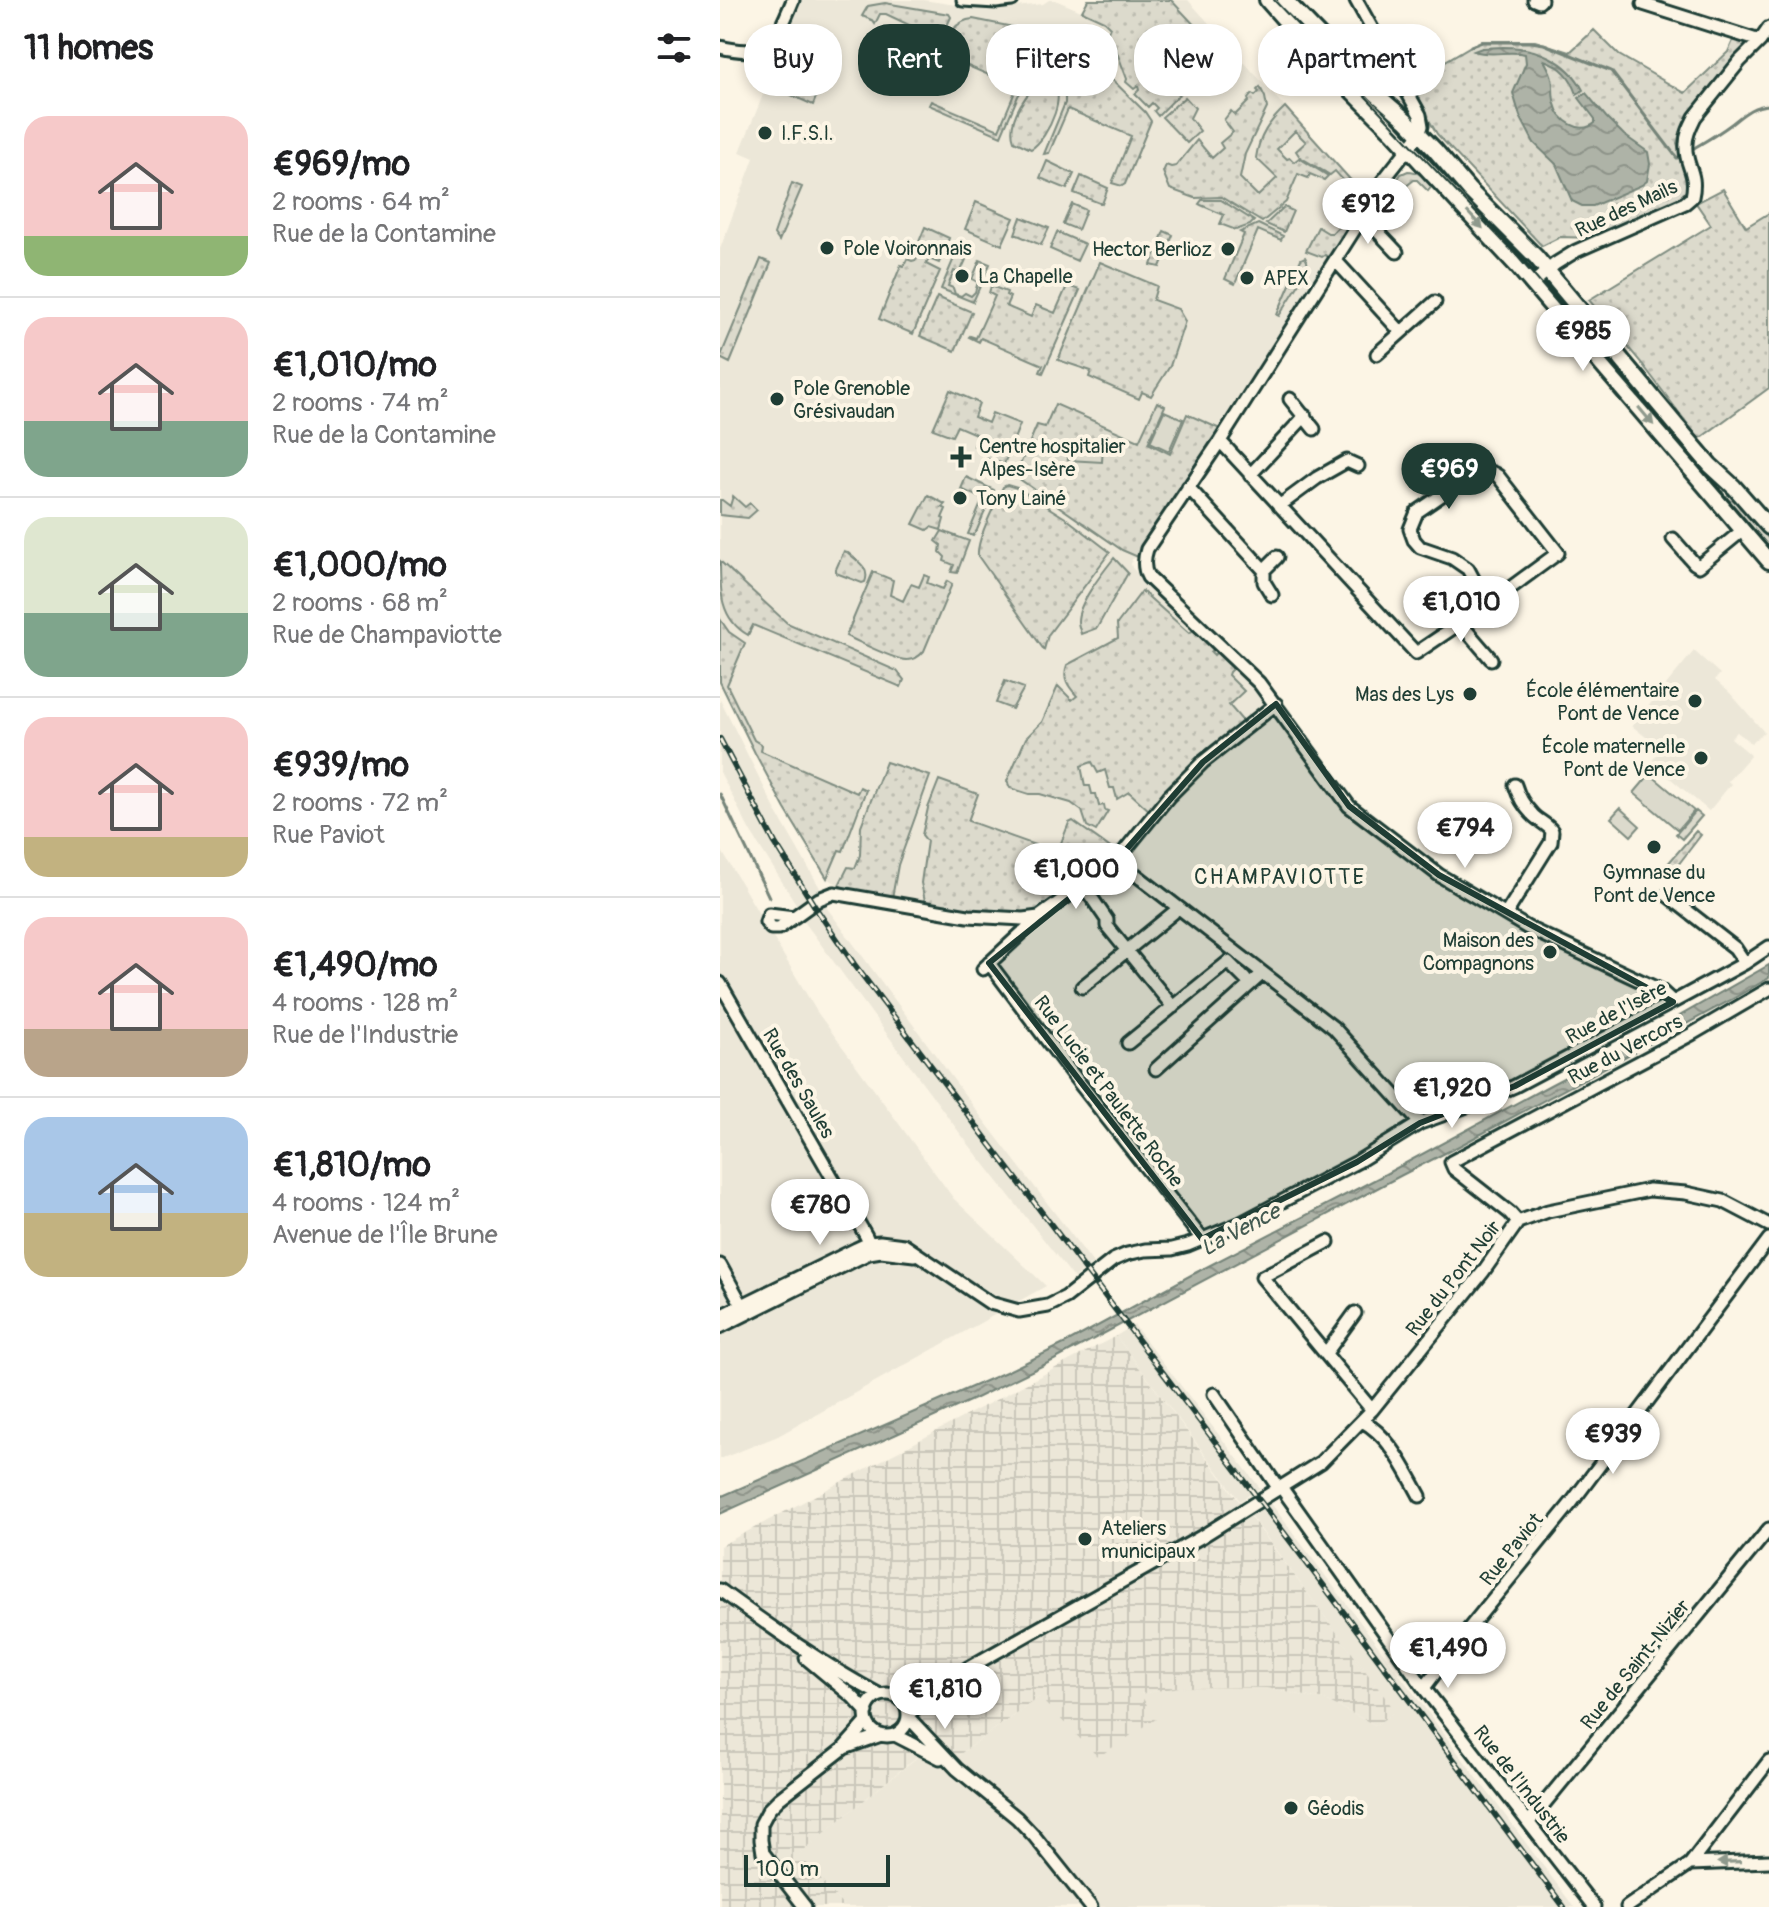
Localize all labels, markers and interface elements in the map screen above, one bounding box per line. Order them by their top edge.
chip: Buy [744,24,842,96]
chip: Rent [858,24,970,96]
chip: Filters [986,24,1118,96]
chip: New [1134,24,1242,96]
chip: Apartment [1258,24,1445,96]
icon: filters [652,26,696,70]
text: 11 homes [24,27,153,70]
place label: I.F.S.I. [781,121,834,146]
marker: I.F.S.I. [756,124,774,142]
text: €969/mo [272,143,410,186]
icon: home [88,148,184,244]
street label: Rue des Mails [1571,174,1681,243]
pin: €912 [1321,178,1415,246]
text: 2 rooms · 64 m² [272,186,450,218]
text: €912 [1340,188,1396,220]
one-way arrow [1465,211,1483,230]
text: Rue de la Contamine [272,218,496,250]
place label: Pole Voironnais [843,236,972,261]
place label: Hector Berlioz [1092,237,1212,262]
marker: Pole Voironnais [818,239,836,257]
marker: Hector Berlioz [1219,240,1237,258]
place label: La Chapelle [978,264,1073,289]
place label: APEX [1263,266,1309,291]
marker: La Chapelle [953,267,971,285]
marker: APEX [1238,269,1256,287]
pin: €985 [1536,305,1630,373]
text: €985 [1554,315,1612,347]
text: €1,010/mo [272,344,437,387]
icon: home [88,349,184,445]
place label: Pole Grenoble Grésivaudan [793,376,910,424]
text: 2 rooms · 74 m² [272,387,449,419]
marker: Pole Grenoble Grésivaudan [768,390,786,408]
one-way arrow [1637,406,1654,426]
text: Rue de la Contamine [272,419,496,451]
place label: Centre hospitalier Alpes-Isère [979,434,1126,482]
pin: €969 [1402,443,1496,511]
marker: Centre hospitalier Alpes-Isère [950,446,972,468]
text: €969 [1419,453,1479,485]
place label: Tony Lainé [976,486,1066,511]
marker: Tony Lainé [951,489,969,507]
text: €1,000/mo [272,544,447,587]
icon: home [88,549,184,645]
pin: €1,010 [1396,576,1526,644]
text: €1,010 [1421,586,1501,618]
text: 2 rooms · 68 m² [272,587,448,619]
text: Rue de Champaviotte [272,619,502,651]
place label: École élémentaire Pont de Vence [1526,678,1679,726]
place label: Mas des Lys [1355,682,1454,707]
marker: Mas des Lys [1461,685,1479,703]
marker: École élémentaire Pont de Vence [1686,692,1704,710]
place label: École maternelle Pont de Vence [1542,734,1685,782]
text: €939/mo [272,744,409,787]
icon: home [88,749,184,845]
marker: École maternelle Pont de Vence [1692,749,1710,767]
text: 2 rooms · 72 m² [272,787,448,819]
pin: €794 [1418,802,1512,870]
text: €794 [1435,812,1495,844]
text: Rue Paviot [272,819,385,851]
marker: Gymnase du Pont de Vence [1645,838,1663,856]
pin: €1,000 [1011,843,1141,911]
text: €1,000 [1032,853,1120,885]
place label: Gymnase du Pont de Vence [1593,860,1715,908]
district label: CHAMPAVIOTTE [1194,863,1366,891]
place label: Maison des Compagnons [1423,928,1534,976]
marker: Maison des Compagnons [1541,943,1559,961]
text: €1,490/mo [272,944,437,987]
icon: home [88,949,184,1045]
street label: Rue de l'Isère [1562,975,1671,1049]
text: 4 rooms · 128 m² [272,987,458,1019]
street label: Rue Lucie et Paulette Roche [1028,991,1189,1192]
street label: Rue du Vercors [1564,1009,1687,1090]
text: Rue de l'Industrie [272,1019,458,1051]
street label: Rue des Saules [757,1024,840,1143]
pin: €1,920 [1387,1062,1517,1130]
text: €1,920 [1412,1072,1492,1104]
text: €1,810/mo [272,1144,431,1187]
icon: home [88,1149,184,1245]
pin: €780 [773,1179,867,1247]
text: 4 rooms · 124 m² [272,1187,460,1219]
text: €780 [789,1189,851,1221]
water label: La Vence [1196,1196,1287,1262]
street label: Rue du Pont Noir [1400,1215,1506,1341]
text: Avenue de l'Île Brune [272,1219,497,1251]
pin: €939 [1566,1408,1660,1476]
text: €939 [1584,1418,1642,1450]
street label: Rue Paviot [1474,1507,1549,1591]
place label: Ateliers municipaux [1101,1516,1196,1564]
marker: Ateliers municipaux [1076,1530,1094,1548]
street label: Rue de Saint-Nizier [1575,1594,1695,1734]
pin: €1,490 [1383,1622,1513,1690]
text: €1,490 [1408,1632,1488,1664]
pin: €1,810 [880,1663,1010,1731]
text: €1,810 [908,1673,982,1705]
street label: Rue de l'Industrie [1468,1720,1576,1849]
place label: Géodis [1307,1796,1364,1821]
marker: Géodis [1282,1799,1300,1817]
scale bar [744,1851,890,1887]
text: 100 m [756,1855,819,1883]
one-way arrow [1716,1855,1741,1868]

